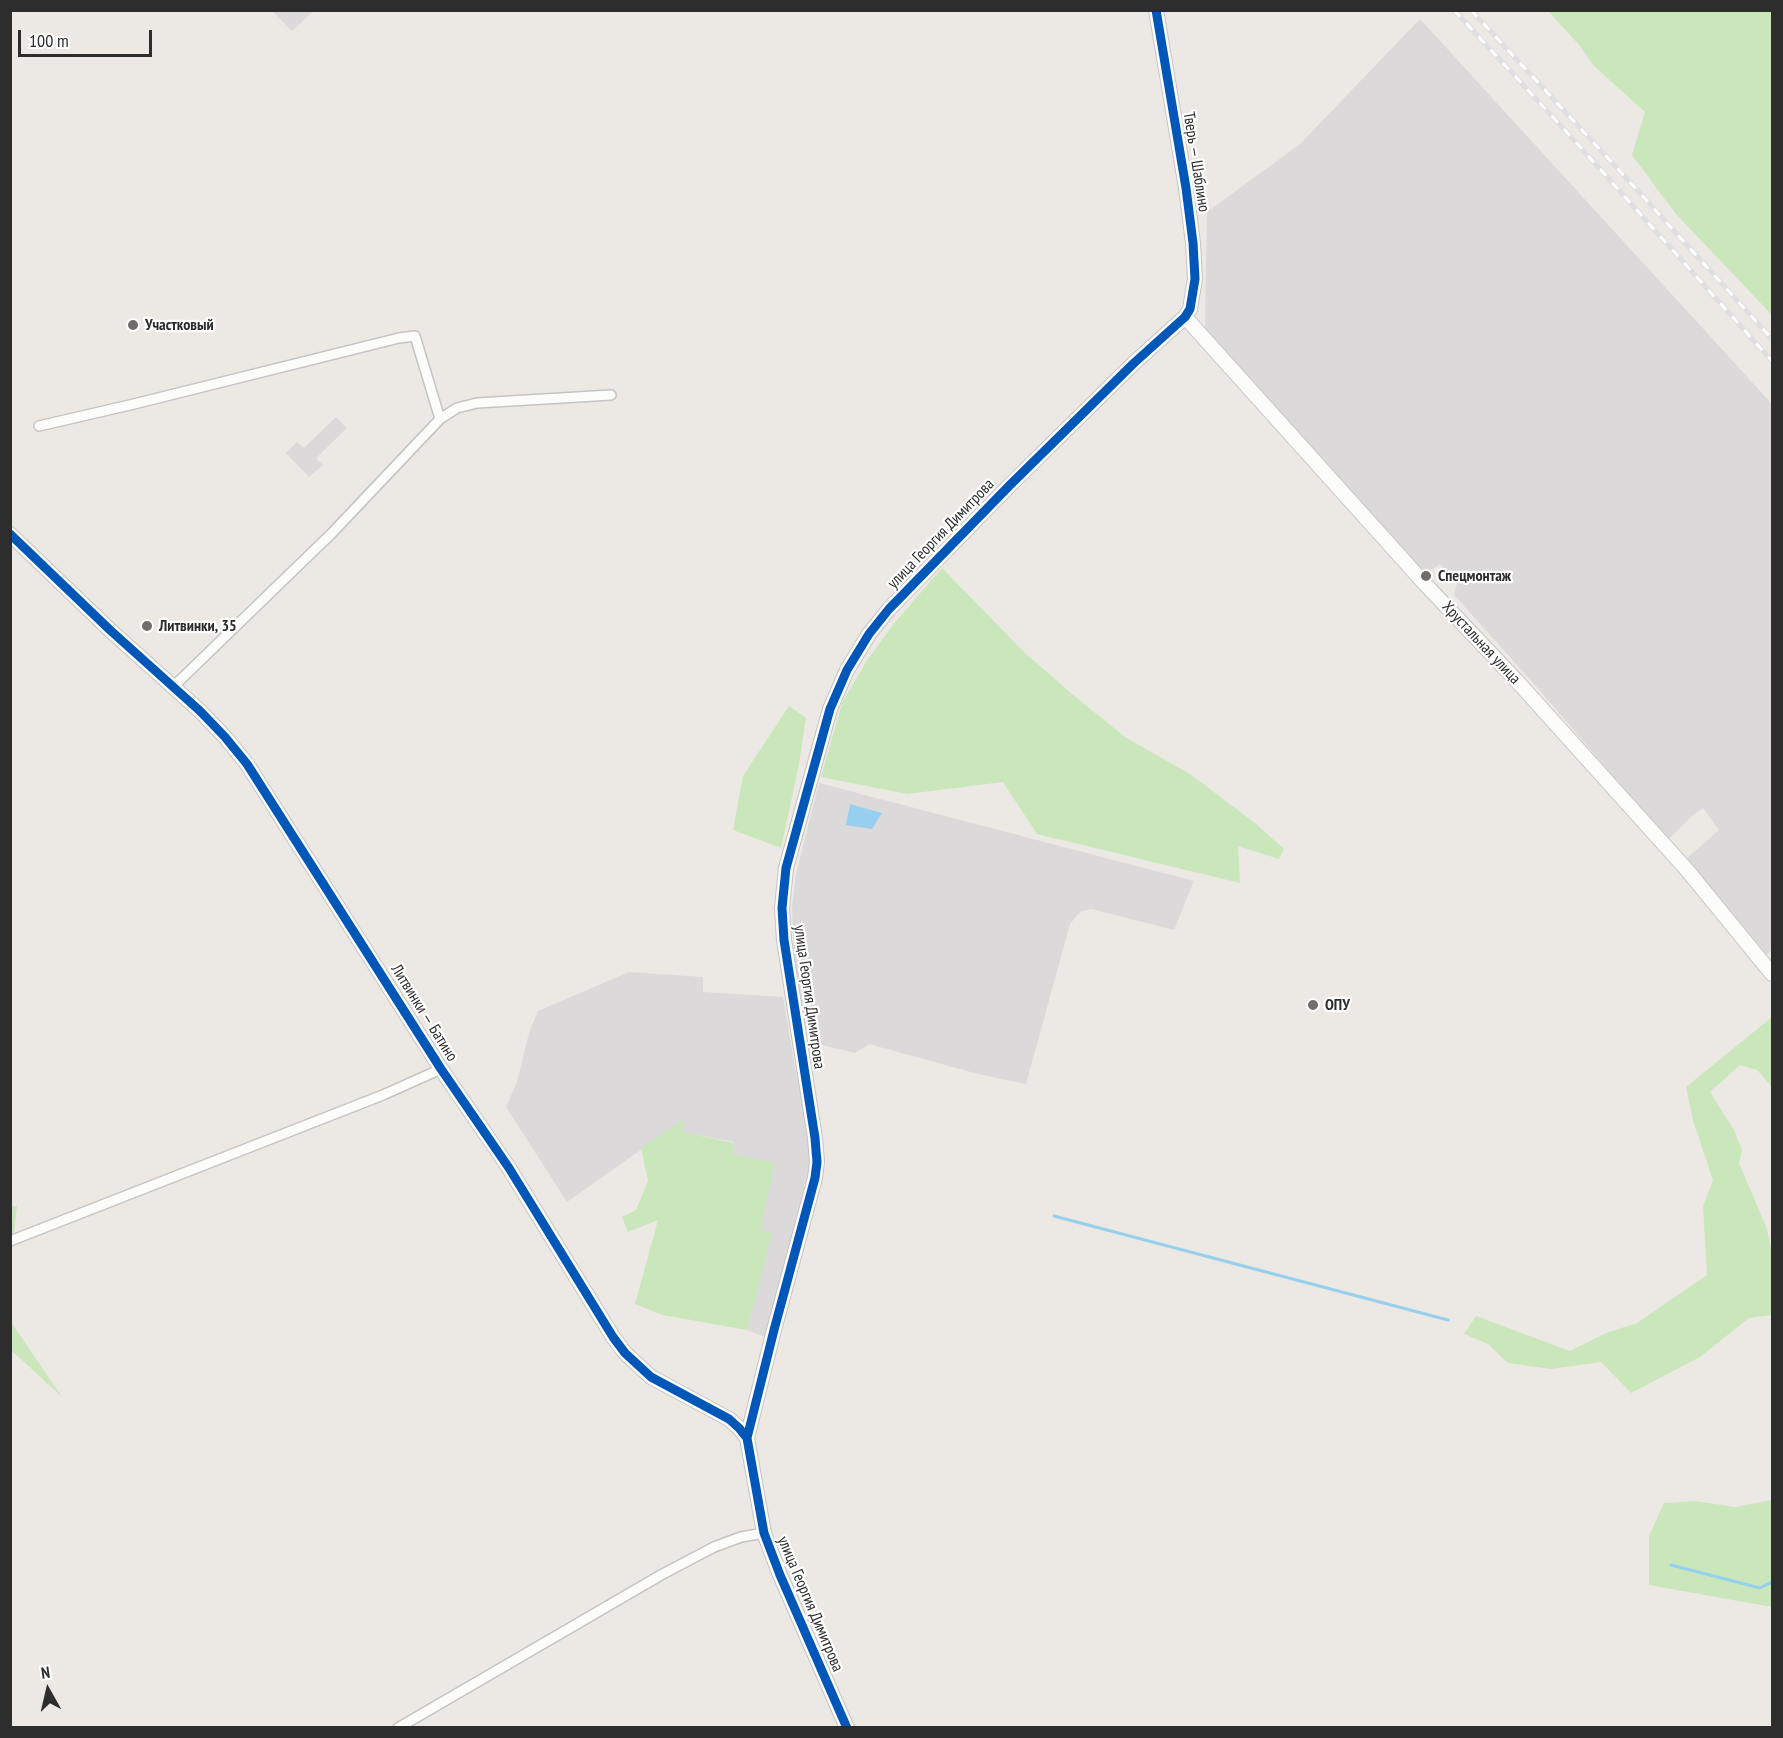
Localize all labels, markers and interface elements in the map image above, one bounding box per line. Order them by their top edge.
scale bar [21,18,154,56]
text: 100 m [29,29,69,52]
street label: Тверь — Шаблино [1179,111,1213,213]
place label: Участковый [145,315,214,335]
marker: Участковый [126,318,140,332]
street label: улица Георгия Димитрова [884,475,998,593]
place label: Спецмонтаж [1438,566,1511,586]
marker: Спецмонтаж [1419,569,1433,583]
street label: Хрустальная улица [1438,598,1524,688]
place label: Литвинки, 35 [159,616,237,636]
marker: Литвинки, 35 [140,619,154,633]
street label: улица Георгия Димитрова [789,924,829,1070]
street label: Литвинки — Батино [387,961,461,1065]
place label: ОПУ [1325,995,1350,1015]
marker: ОПУ [1306,998,1320,1012]
street label: улица Георгия Димитрова [773,1533,847,1675]
north arrow [18,1660,78,1720]
text: N [40,1662,51,1683]

